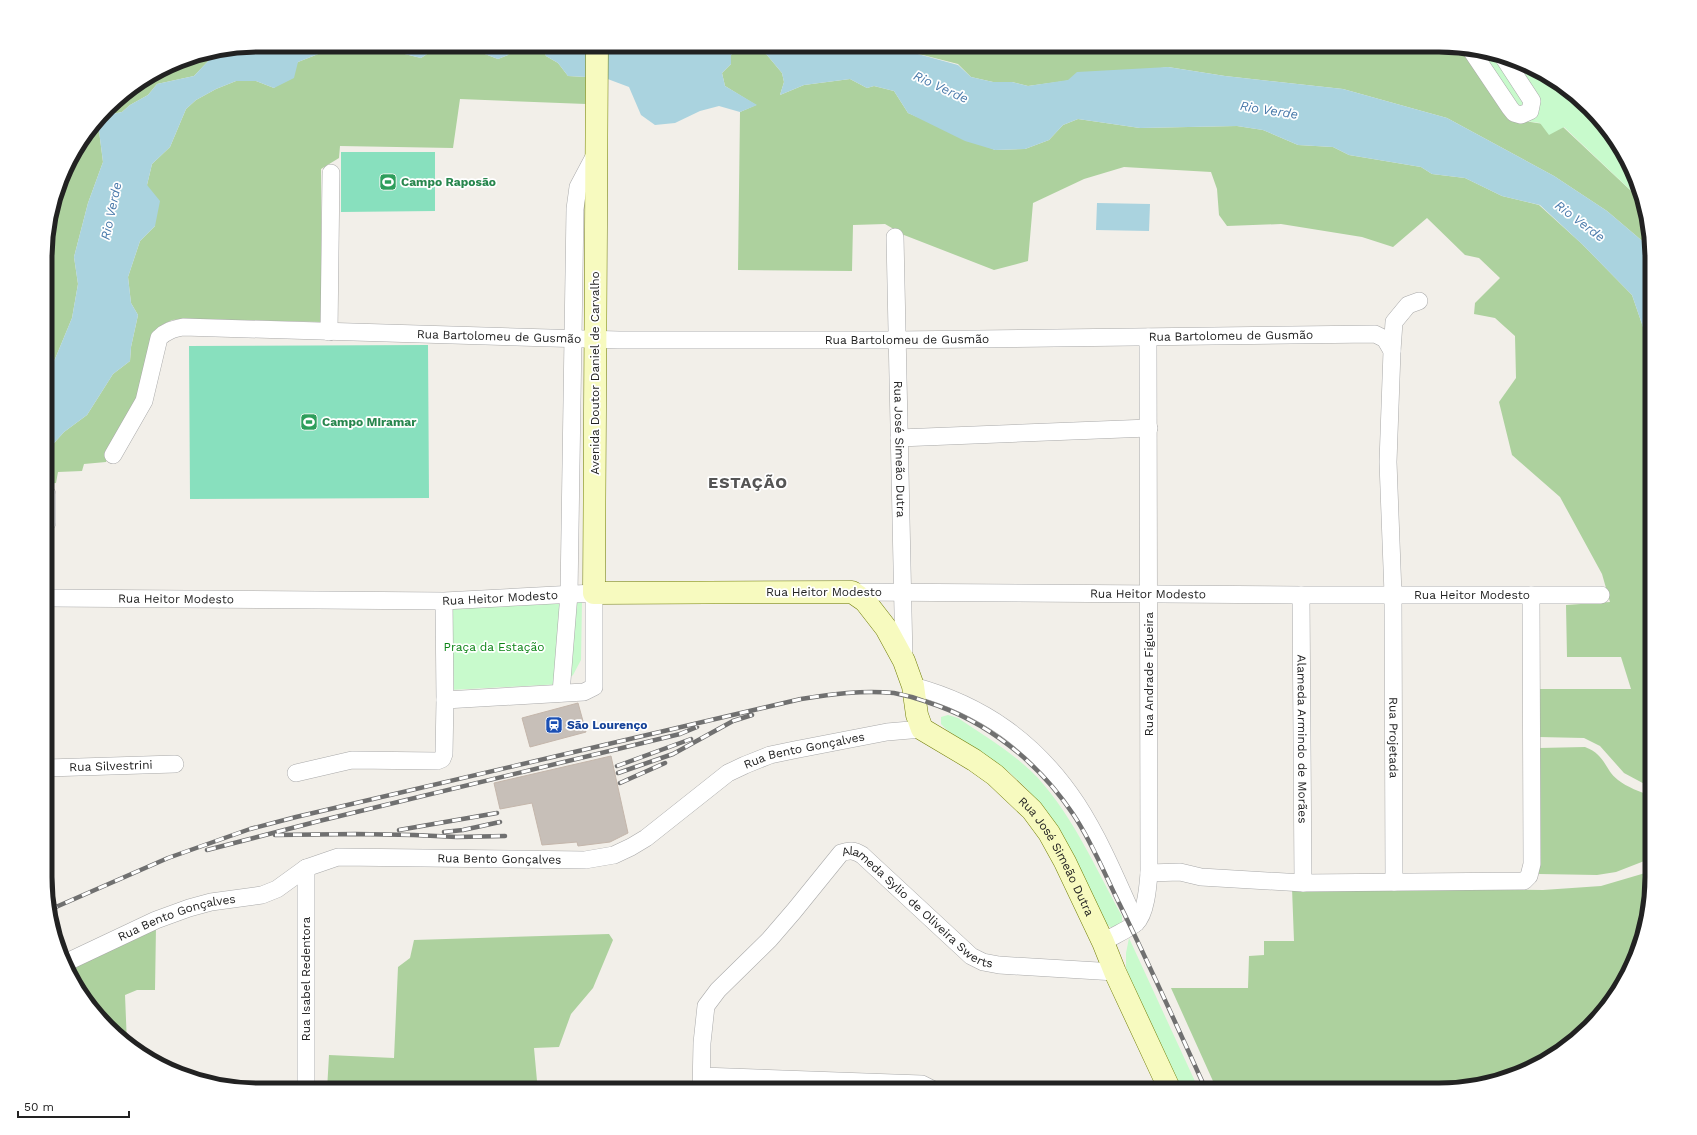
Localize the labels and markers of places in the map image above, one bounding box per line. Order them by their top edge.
sports icon: Campo Raposão [378,172,398,192]
place label: Campo Raposão [401,175,496,189]
sports icon: Campo Miramar [299,412,319,432]
place label: Campo Miramar [322,415,417,429]
station icon: São Lourenço [544,715,564,735]
place label: São Lourenço [567,718,647,732]

